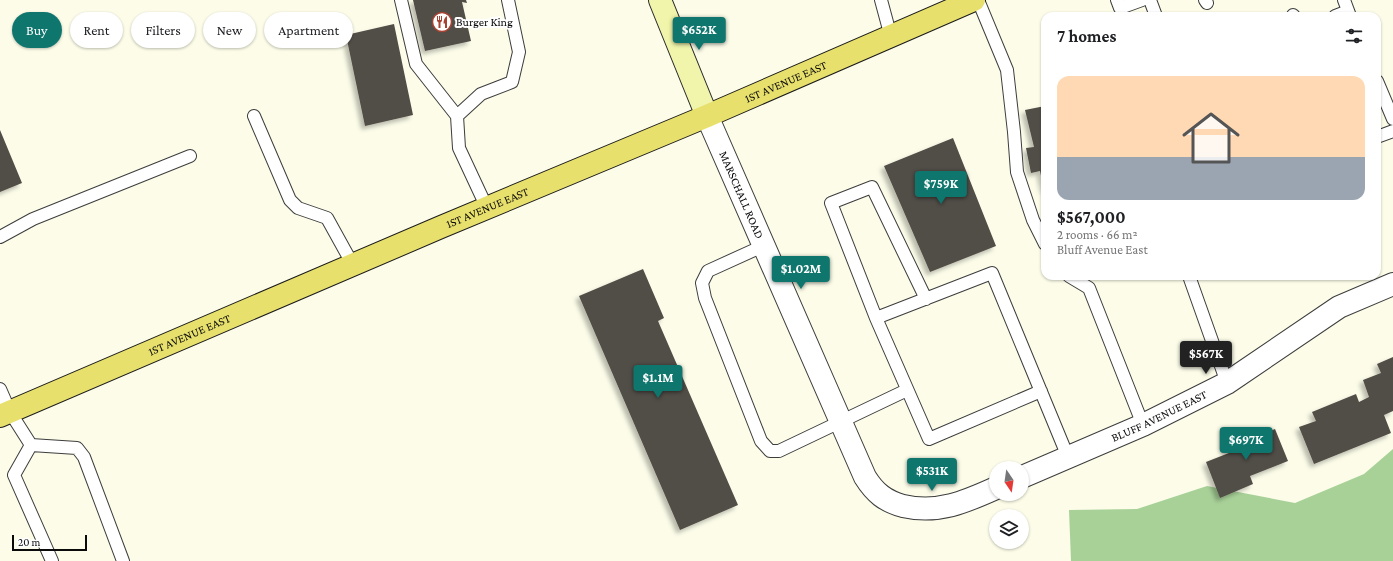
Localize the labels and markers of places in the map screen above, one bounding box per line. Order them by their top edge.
restaurant icon: Burger King [431,11,453,33]
place label: Burger King [456,15,513,29]
pin: $652K [671,17,727,51]
pin: $759K [913,171,969,205]
pin: $1.02M [768,256,834,290]
pin: $567K [1178,341,1234,375]
pin: $1.1M [630,365,686,399]
pin: $697K [1218,427,1274,461]
pin: $531K [904,458,960,492]

